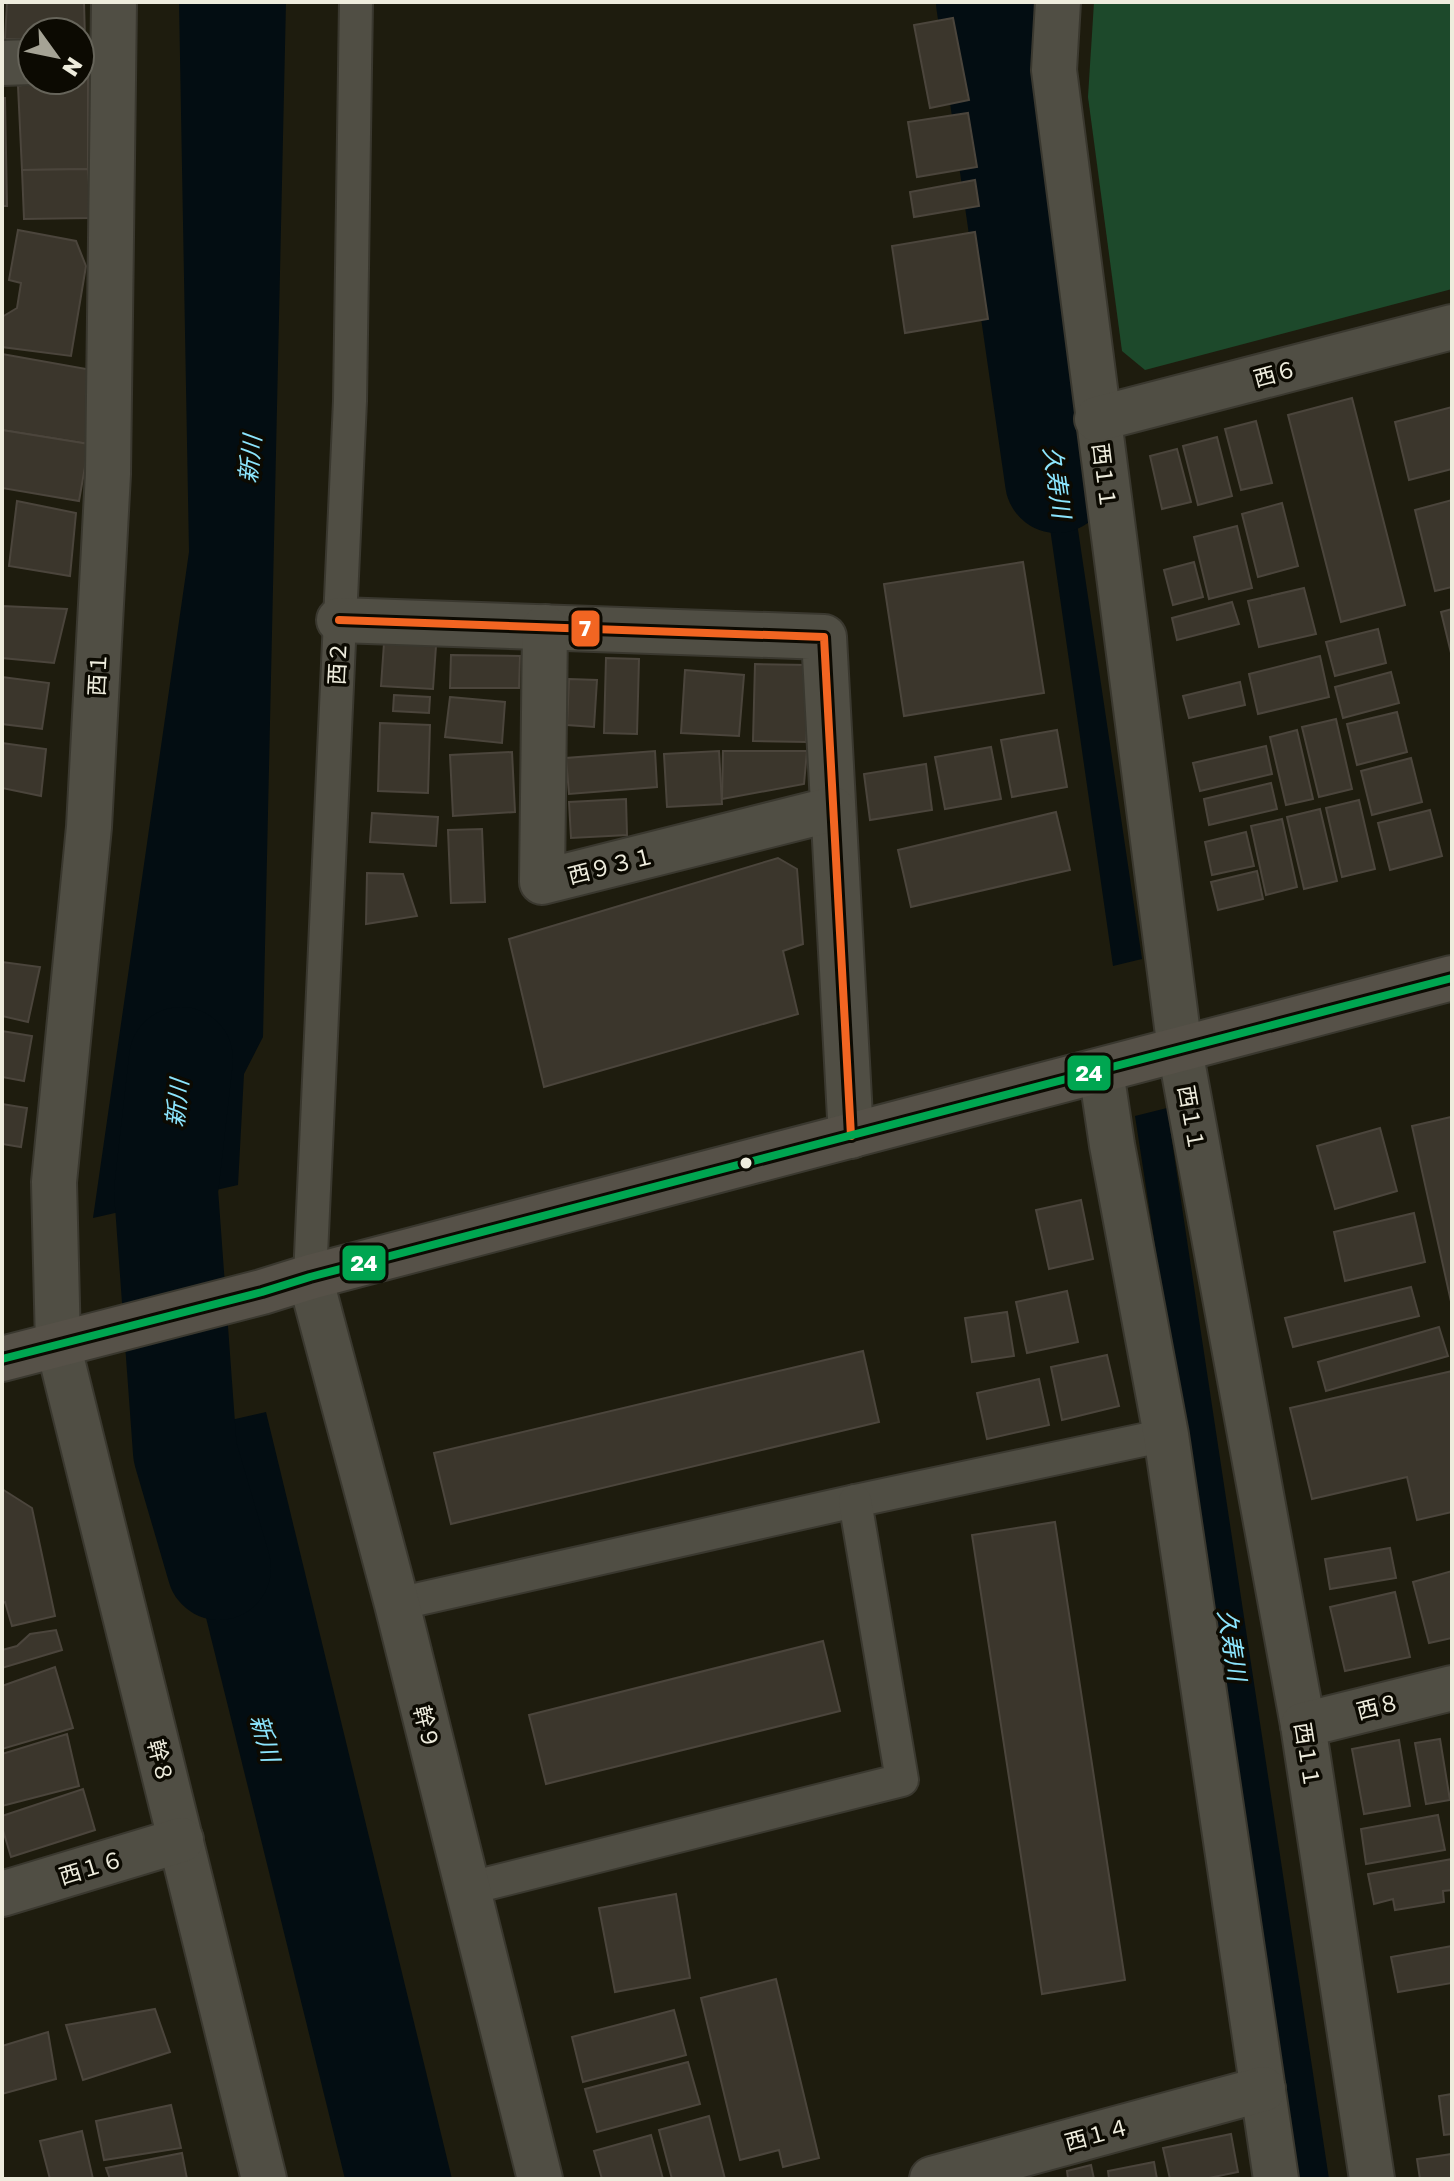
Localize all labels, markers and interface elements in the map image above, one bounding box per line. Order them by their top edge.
north arrow [16,16,96,96]
text: N [57,53,89,82]
street label: 西６ [1250,354,1300,392]
water label: 新川 [232,431,266,484]
street label: 西１１ [1088,442,1122,510]
water label: 久寿川 [1039,444,1078,523]
line badge: 7 [570,609,601,648]
text: 7 [579,614,591,641]
street label: 西２ [322,640,352,686]
street label: 西１ [82,651,112,697]
street label: 西９３１ [565,841,657,889]
line badge: 24 [1066,1054,1112,1092]
text: 24 [1075,1059,1103,1086]
water label: 新川 [159,1075,193,1128]
street label: 西１１ [1173,1083,1211,1153]
unlabelled marker [738,1155,754,1171]
line badge: 24 [341,1244,387,1282]
text: 24 [350,1249,378,1276]
water label: 久寿川 [1213,1607,1253,1686]
street label: 西８ [1353,1688,1403,1724]
street label: 幹９ [409,1702,445,1752]
water label: 新川 [245,1711,287,1768]
street label: 西１１ [1290,1720,1326,1790]
street label: 幹８ [143,1736,179,1786]
street label: 西１６ [55,1844,127,1890]
street label: 西１４ [1062,2112,1132,2156]

